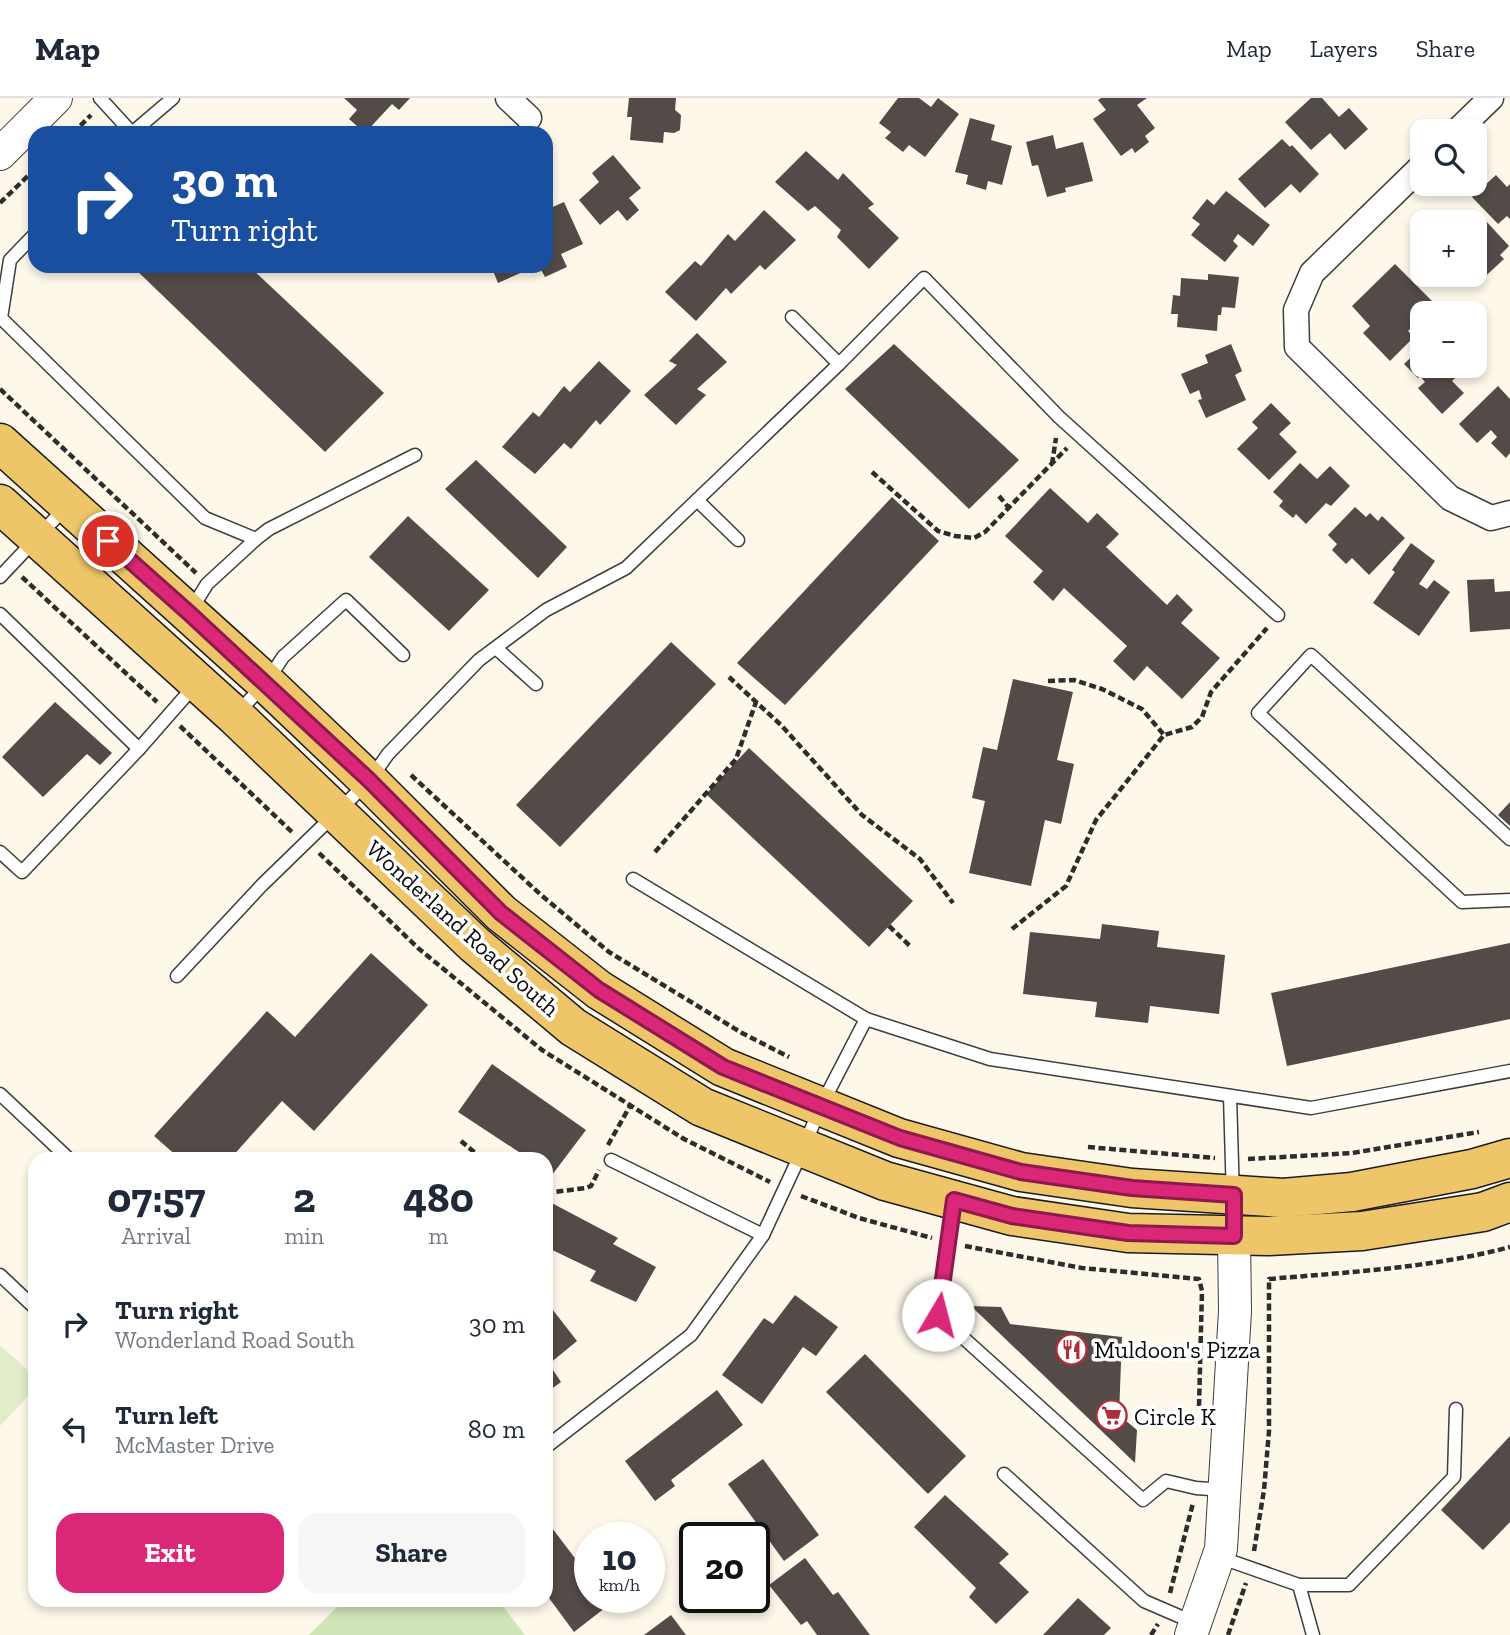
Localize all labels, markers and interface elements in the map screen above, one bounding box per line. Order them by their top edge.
text: Map [35,29,100,68]
text: Map [1226,34,1272,63]
text: Layers [1310,34,1378,63]
text: Share [1416,34,1475,63]
map controls [1410,119,1487,378]
button: search [1410,119,1487,196]
text: 30 m [171,151,277,210]
icon: right [56,154,147,245]
button: + [1410,210,1487,287]
text: Turn right [171,211,318,249]
button: − [1410,301,1487,378]
pin [78,511,138,571]
icon: arrive [89,522,127,560]
street label: Wonderland Road South [360,834,566,1023]
text: 07:57 [107,1172,205,1223]
text: 2 [293,1172,315,1223]
text: 480 [403,1172,474,1223]
text: Arrival [122,1222,191,1250]
text: min [284,1222,324,1250]
text: m [429,1222,448,1250]
position arrow [901,1278,975,1352]
text: Turn right [115,1294,238,1326]
icon: right [56,1305,94,1343]
text: 30 m [469,1308,525,1340]
text: Wonderland Road South [115,1326,355,1354]
restaurant icon: Muldoon's Pizza [1054,1332,1088,1366]
place label: Muldoon's Pizza [1094,1335,1261,1364]
text: Turn left [115,1399,218,1431]
supermarket icon: Circle K [1094,1399,1128,1433]
place label: Circle K [1134,1402,1217,1431]
icon: left [56,1410,94,1448]
text: 80 m [468,1413,525,1445]
text: McMaster Drive [115,1431,274,1459]
button: Exit [56,1513,284,1593]
button: Share [298,1513,525,1593]
speed limit sign: 20 [679,1522,770,1613]
text: 10 [602,1537,637,1579]
text: km/h [599,1574,640,1596]

